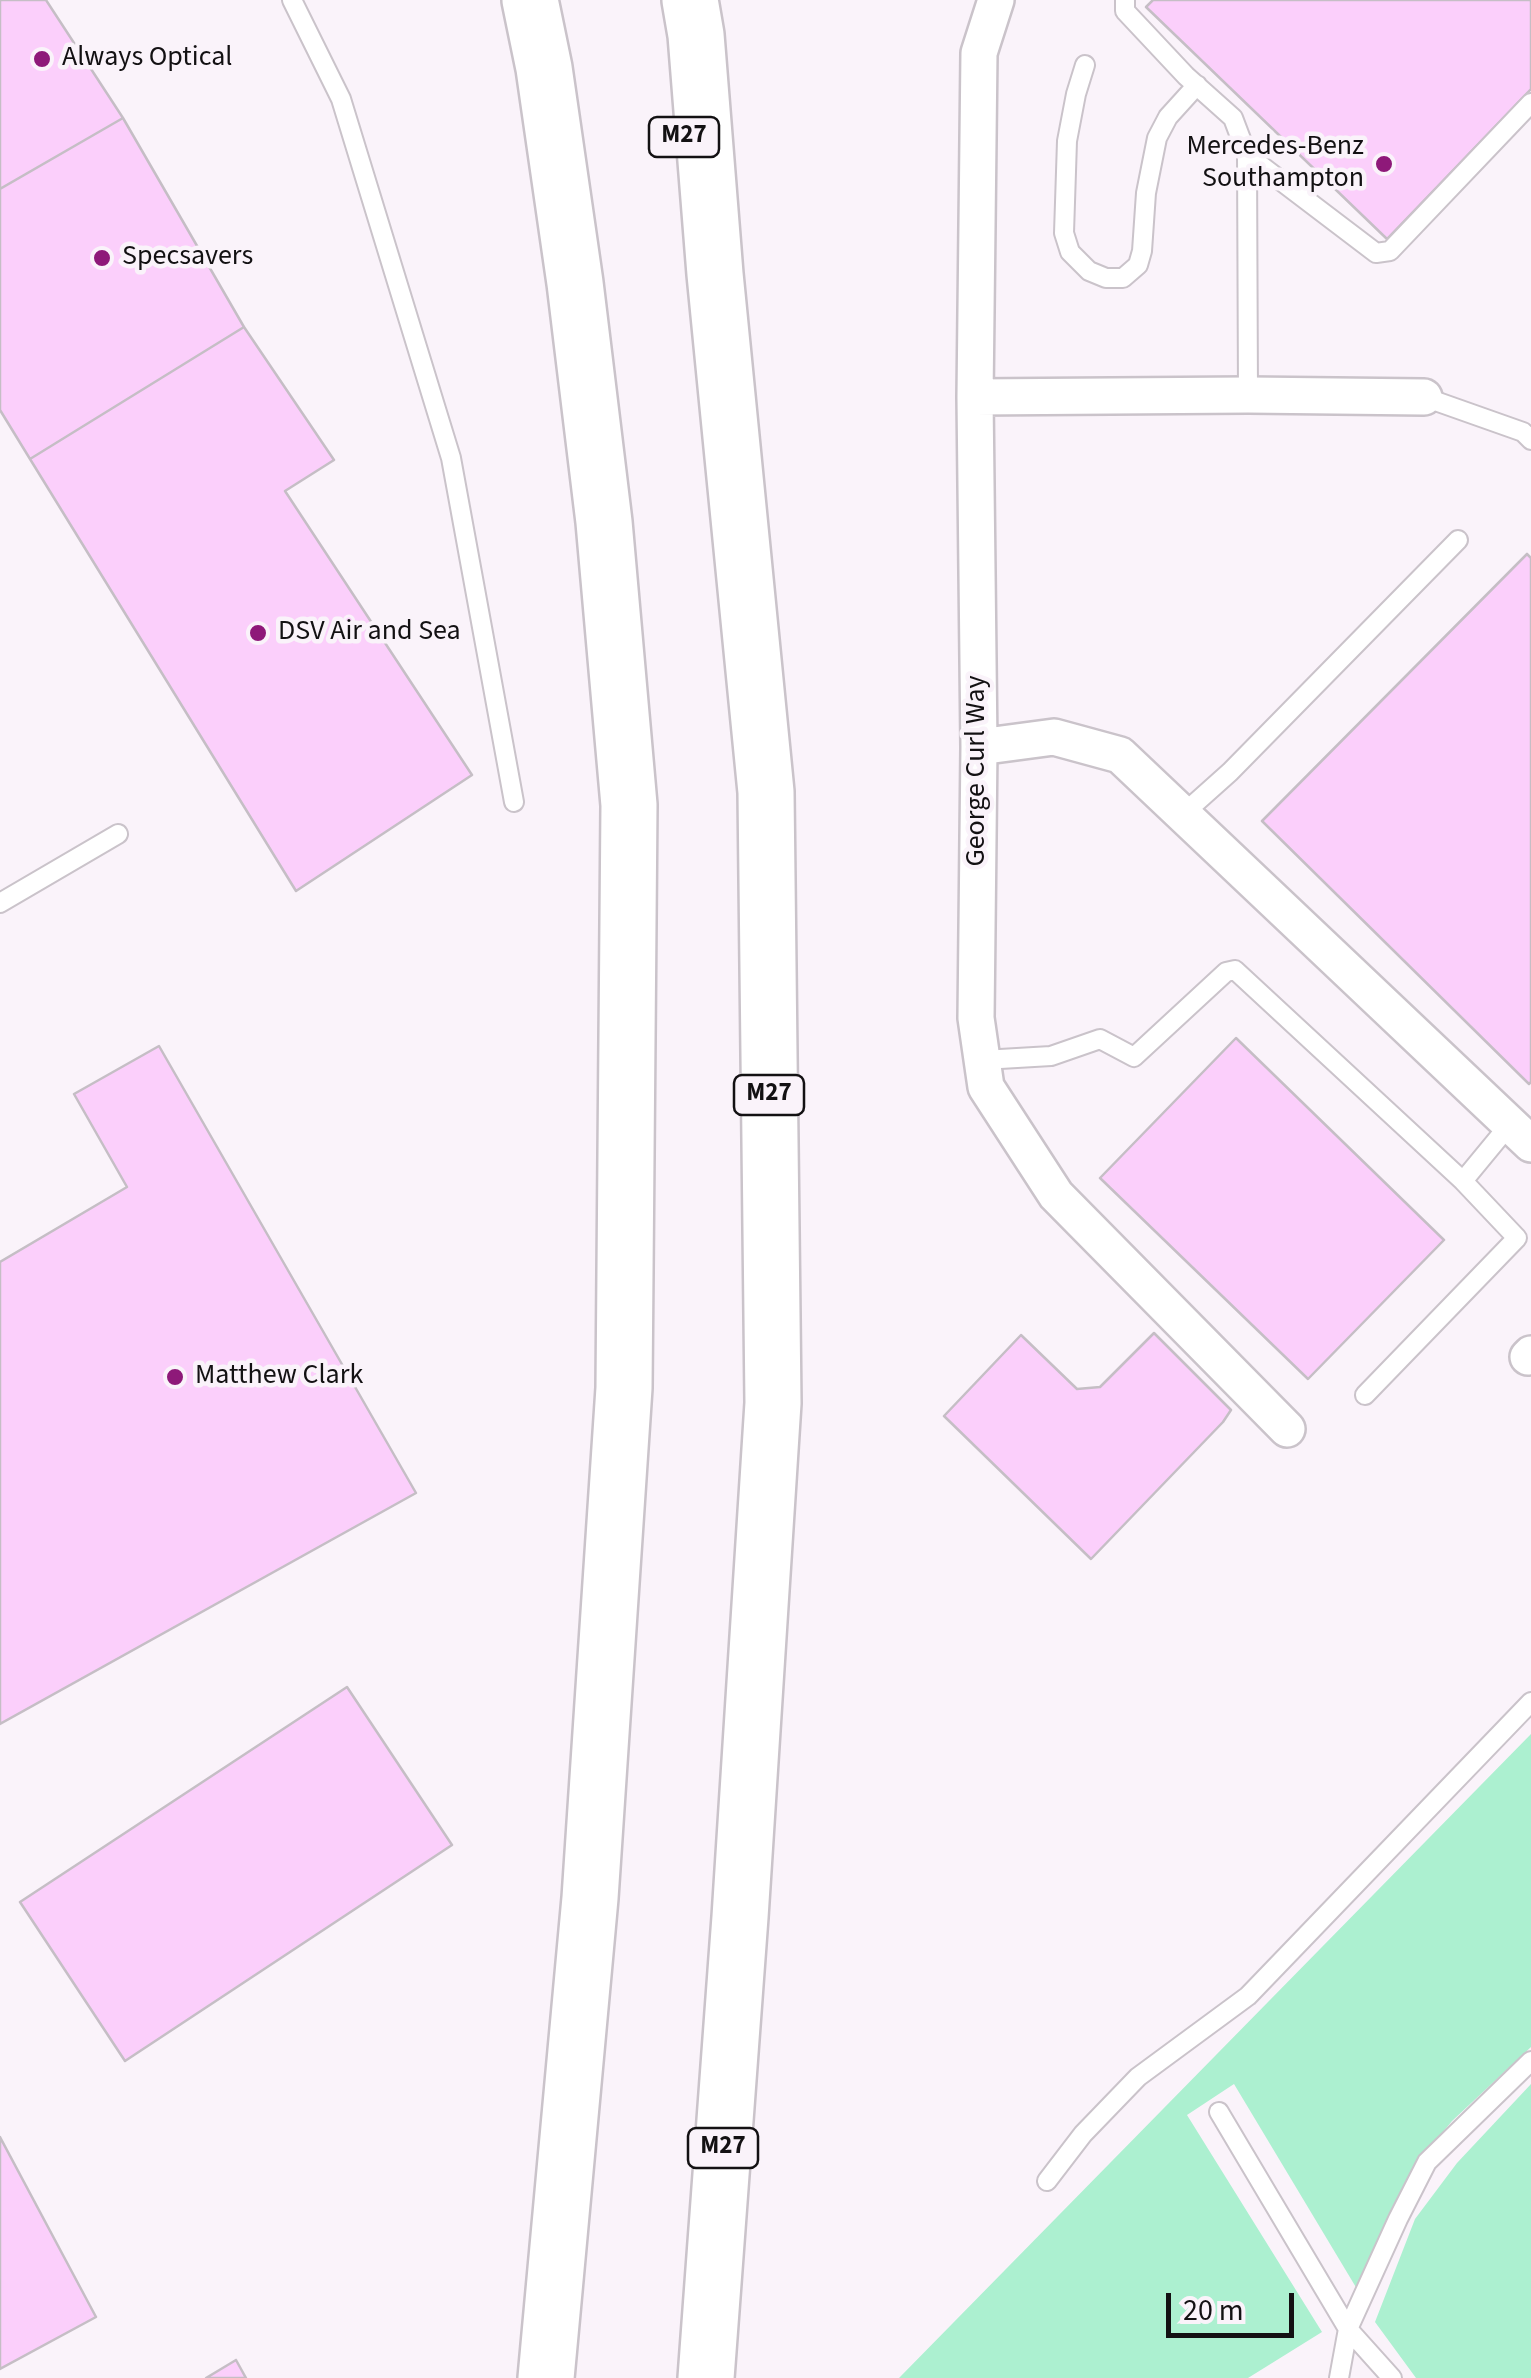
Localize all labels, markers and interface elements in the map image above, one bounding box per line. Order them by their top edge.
place label: Always Optical [62,42,232,76]
marker: Always Optical [31,48,53,70]
road number: M27 [649,117,719,157]
place label: Mercedes-Benz Southampton [1187,131,1364,197]
marker: Mercedes-Benz Southampton [1373,153,1395,175]
place label: Specsavers [122,241,253,275]
marker: Specsavers [91,247,113,269]
place label: DSV Air and Sea [278,616,461,650]
marker: DSV Air and Sea [247,622,269,644]
street label: George Curl Way [961,675,995,867]
road number: M27 [734,1075,804,1115]
place label: Matthew Clark [195,1360,363,1394]
marker: Matthew Clark [164,1366,186,1388]
road number: M27 [688,2128,758,2168]
scale bar [1171,2273,1298,2335]
text: 20 m [1183,2289,1244,2332]

